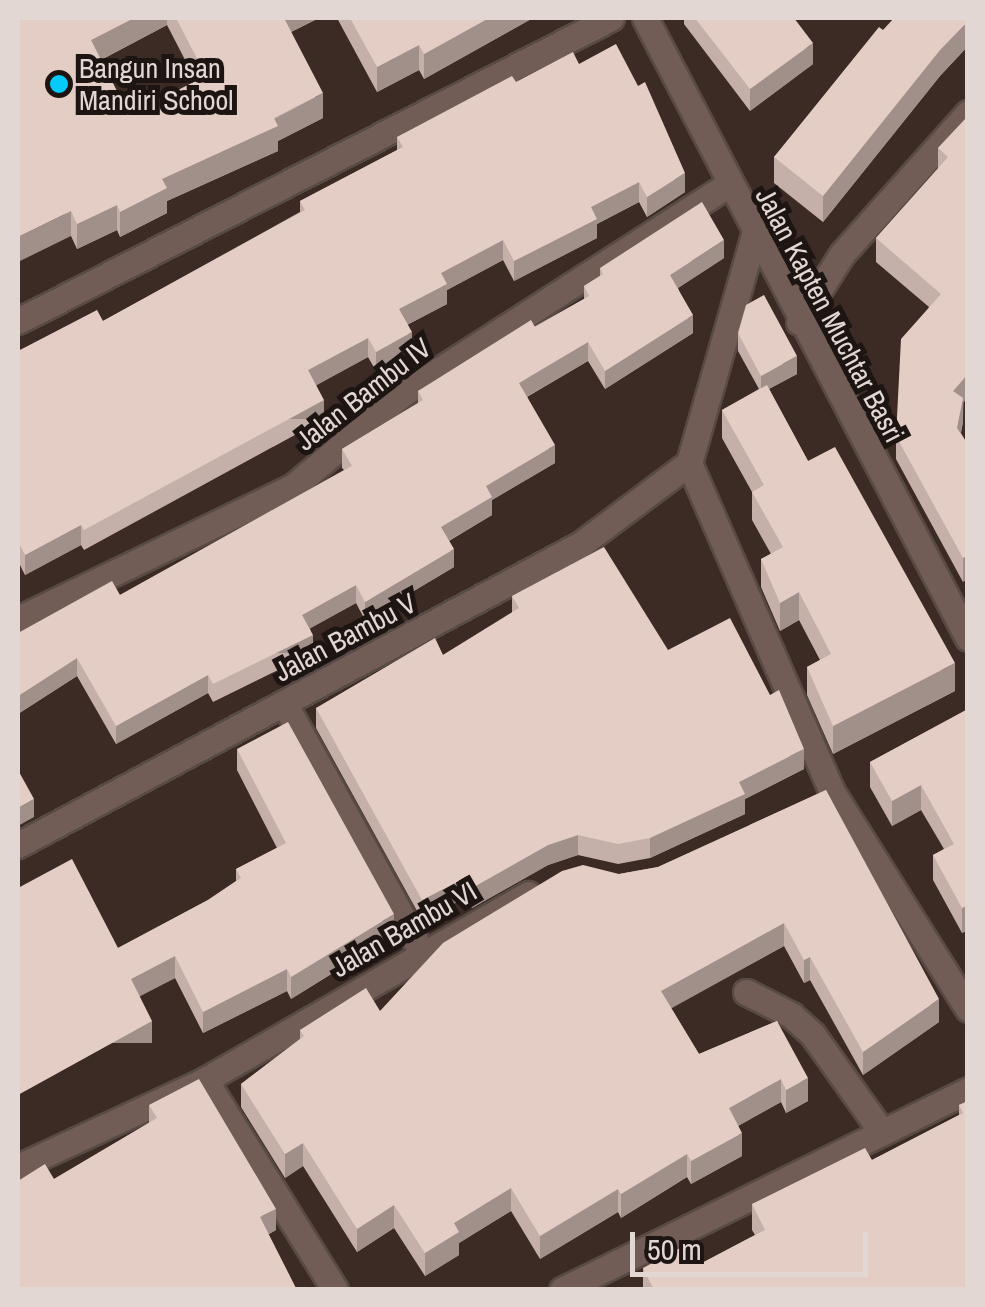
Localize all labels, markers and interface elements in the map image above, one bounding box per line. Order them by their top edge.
place label: Bangun Insan Mandiri School [79,51,233,117]
marker: Bangun Insan Mandiri School [48,73,70,95]
street label: Jalan Kapten Muchtar Basri [749,182,911,448]
street label: Jalan Bambu IV [289,331,437,457]
street label: Jalan Bambu V [268,586,422,688]
street label: Jalan Bambu VI [325,874,483,984]
scale bar [635,1212,872,1274]
text: 50 m [647,1229,702,1269]

